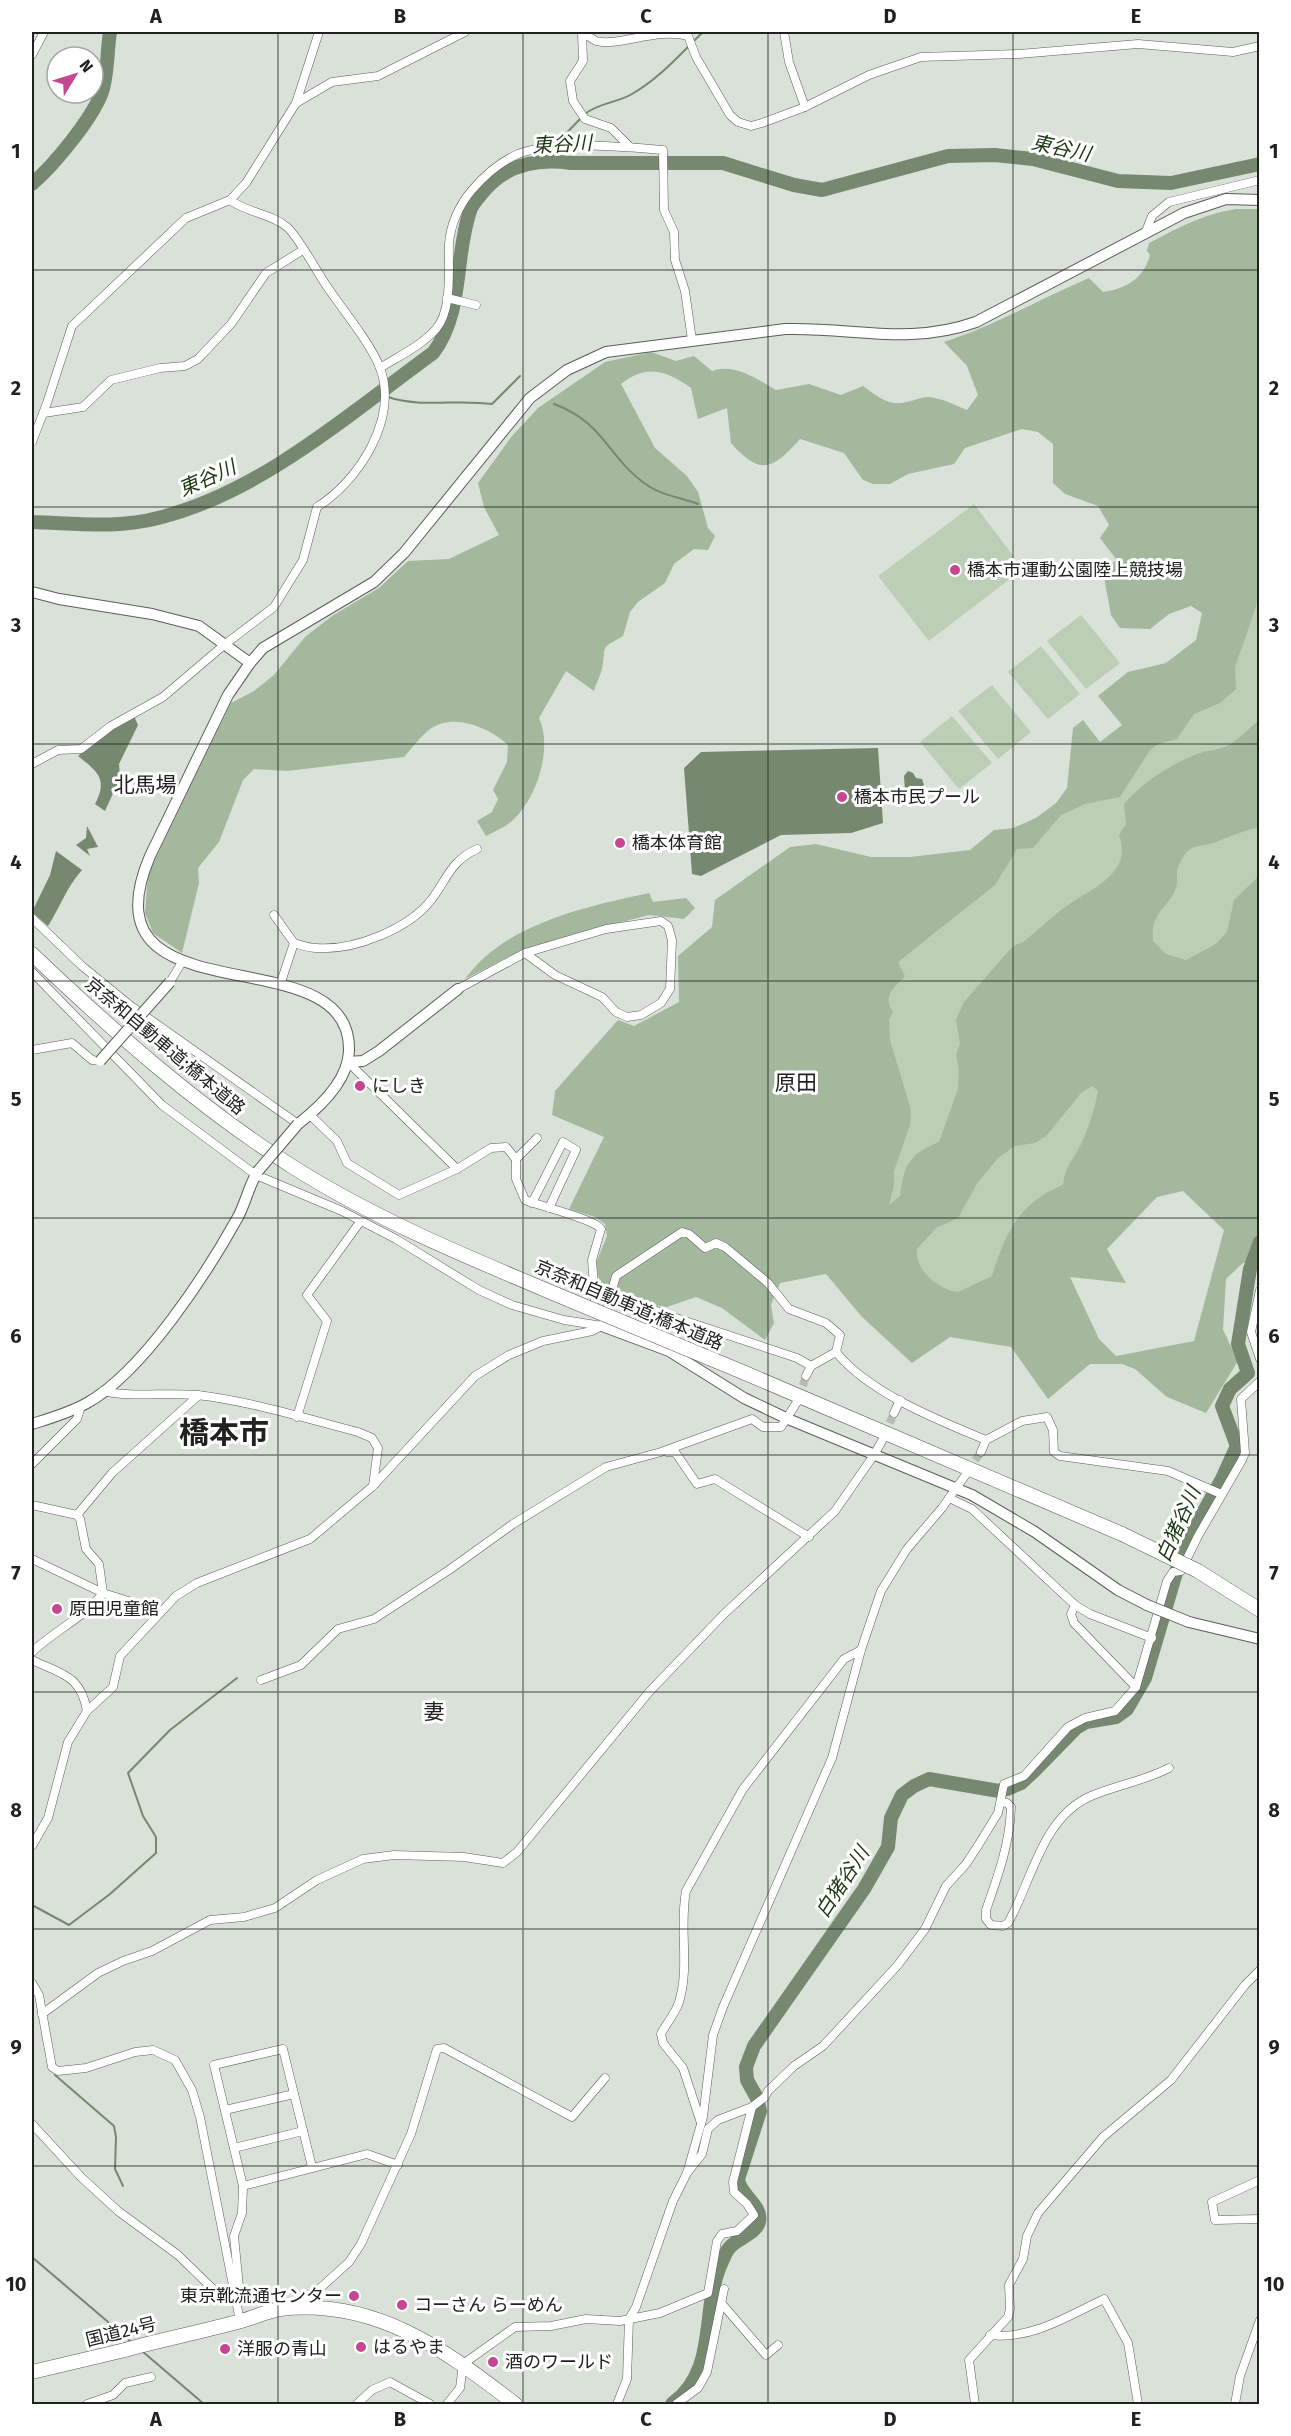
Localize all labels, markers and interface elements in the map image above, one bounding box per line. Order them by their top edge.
text: A [149,4,163,28]
text: B [394,4,406,28]
text: C [640,4,652,28]
text: D [883,4,897,28]
text: E [1131,4,1141,28]
north arrow [45,45,105,105]
text: N [76,56,97,76]
water label: 東谷川 [531,130,595,158]
water label: 東谷川 [1029,130,1095,166]
text: 1 [11,139,21,163]
text: 1 [1269,139,1279,163]
text: 2 [11,376,21,400]
text: 2 [1269,376,1279,400]
water label: 東谷川 [175,454,241,501]
place label: 橋本市運動公園陸上競技場 [967,559,1183,581]
marker: 橋本市運動公園陸上競技場 [948,563,962,577]
text: 3 [10,613,21,637]
text: 3 [1268,613,1279,637]
district label: 北馬場 [114,772,177,798]
place label: 橋本市民プール [854,786,980,808]
marker: 橋本市民プール [835,790,849,804]
place label: 橋本体育館 [632,832,722,854]
marker: 橋本体育館 [613,836,627,850]
text: 4 [10,850,22,874]
text: 4 [1268,850,1280,874]
street label: 京奈和自動車道;橋本道路 [80,973,250,1119]
district label: 原田 [775,1070,817,1096]
place label: にしき [372,1075,426,1097]
marker: にしき [353,1079,367,1093]
text: 5 [11,1087,22,1111]
text: 5 [1269,1087,1280,1111]
street label: 京奈和自動車道;橋本道路 [532,1255,726,1355]
text: 6 [10,1324,22,1348]
text: 6 [1268,1324,1280,1348]
district label: 橋本市 [179,1415,269,1451]
water label: 白猪谷川 [1151,1481,1206,1565]
text: 7 [11,1561,21,1585]
text: 7 [1269,1561,1279,1585]
place label: 原田児童館 [69,1598,159,1620]
marker: 原田児童館 [50,1602,64,1616]
district label: 妻 [424,1699,445,1725]
text: 8 [10,1798,22,1822]
text: 8 [1268,1798,1280,1822]
water label: 白猪谷川 [810,1840,875,1922]
text: 9 [10,2035,22,2059]
text: 9 [1268,2035,1280,2059]
text: 10 [6,2272,26,2296]
text: 10 [1264,2272,1284,2296]
place label: 東京靴流通センター [180,2285,342,2307]
marker: 東京靴流通センター [347,2289,361,2303]
place label: コーさん らーめん [414,2294,563,2316]
marker: コーさん らーめん [395,2298,409,2312]
street label: 国道24号 [83,2313,159,2351]
place label: はるやま [373,2336,445,2358]
place label: 洋服の青山 [237,2338,327,2360]
marker: はるやま [354,2340,368,2354]
marker: 洋服の青山 [218,2342,232,2356]
place label: 酒のワールド [505,2351,613,2373]
marker: 酒のワールド [486,2355,500,2369]
text: A [149,2407,163,2431]
text: B [394,2407,406,2431]
text: C [640,2407,652,2431]
text: D [883,2407,897,2431]
text: E [1131,2407,1141,2431]

